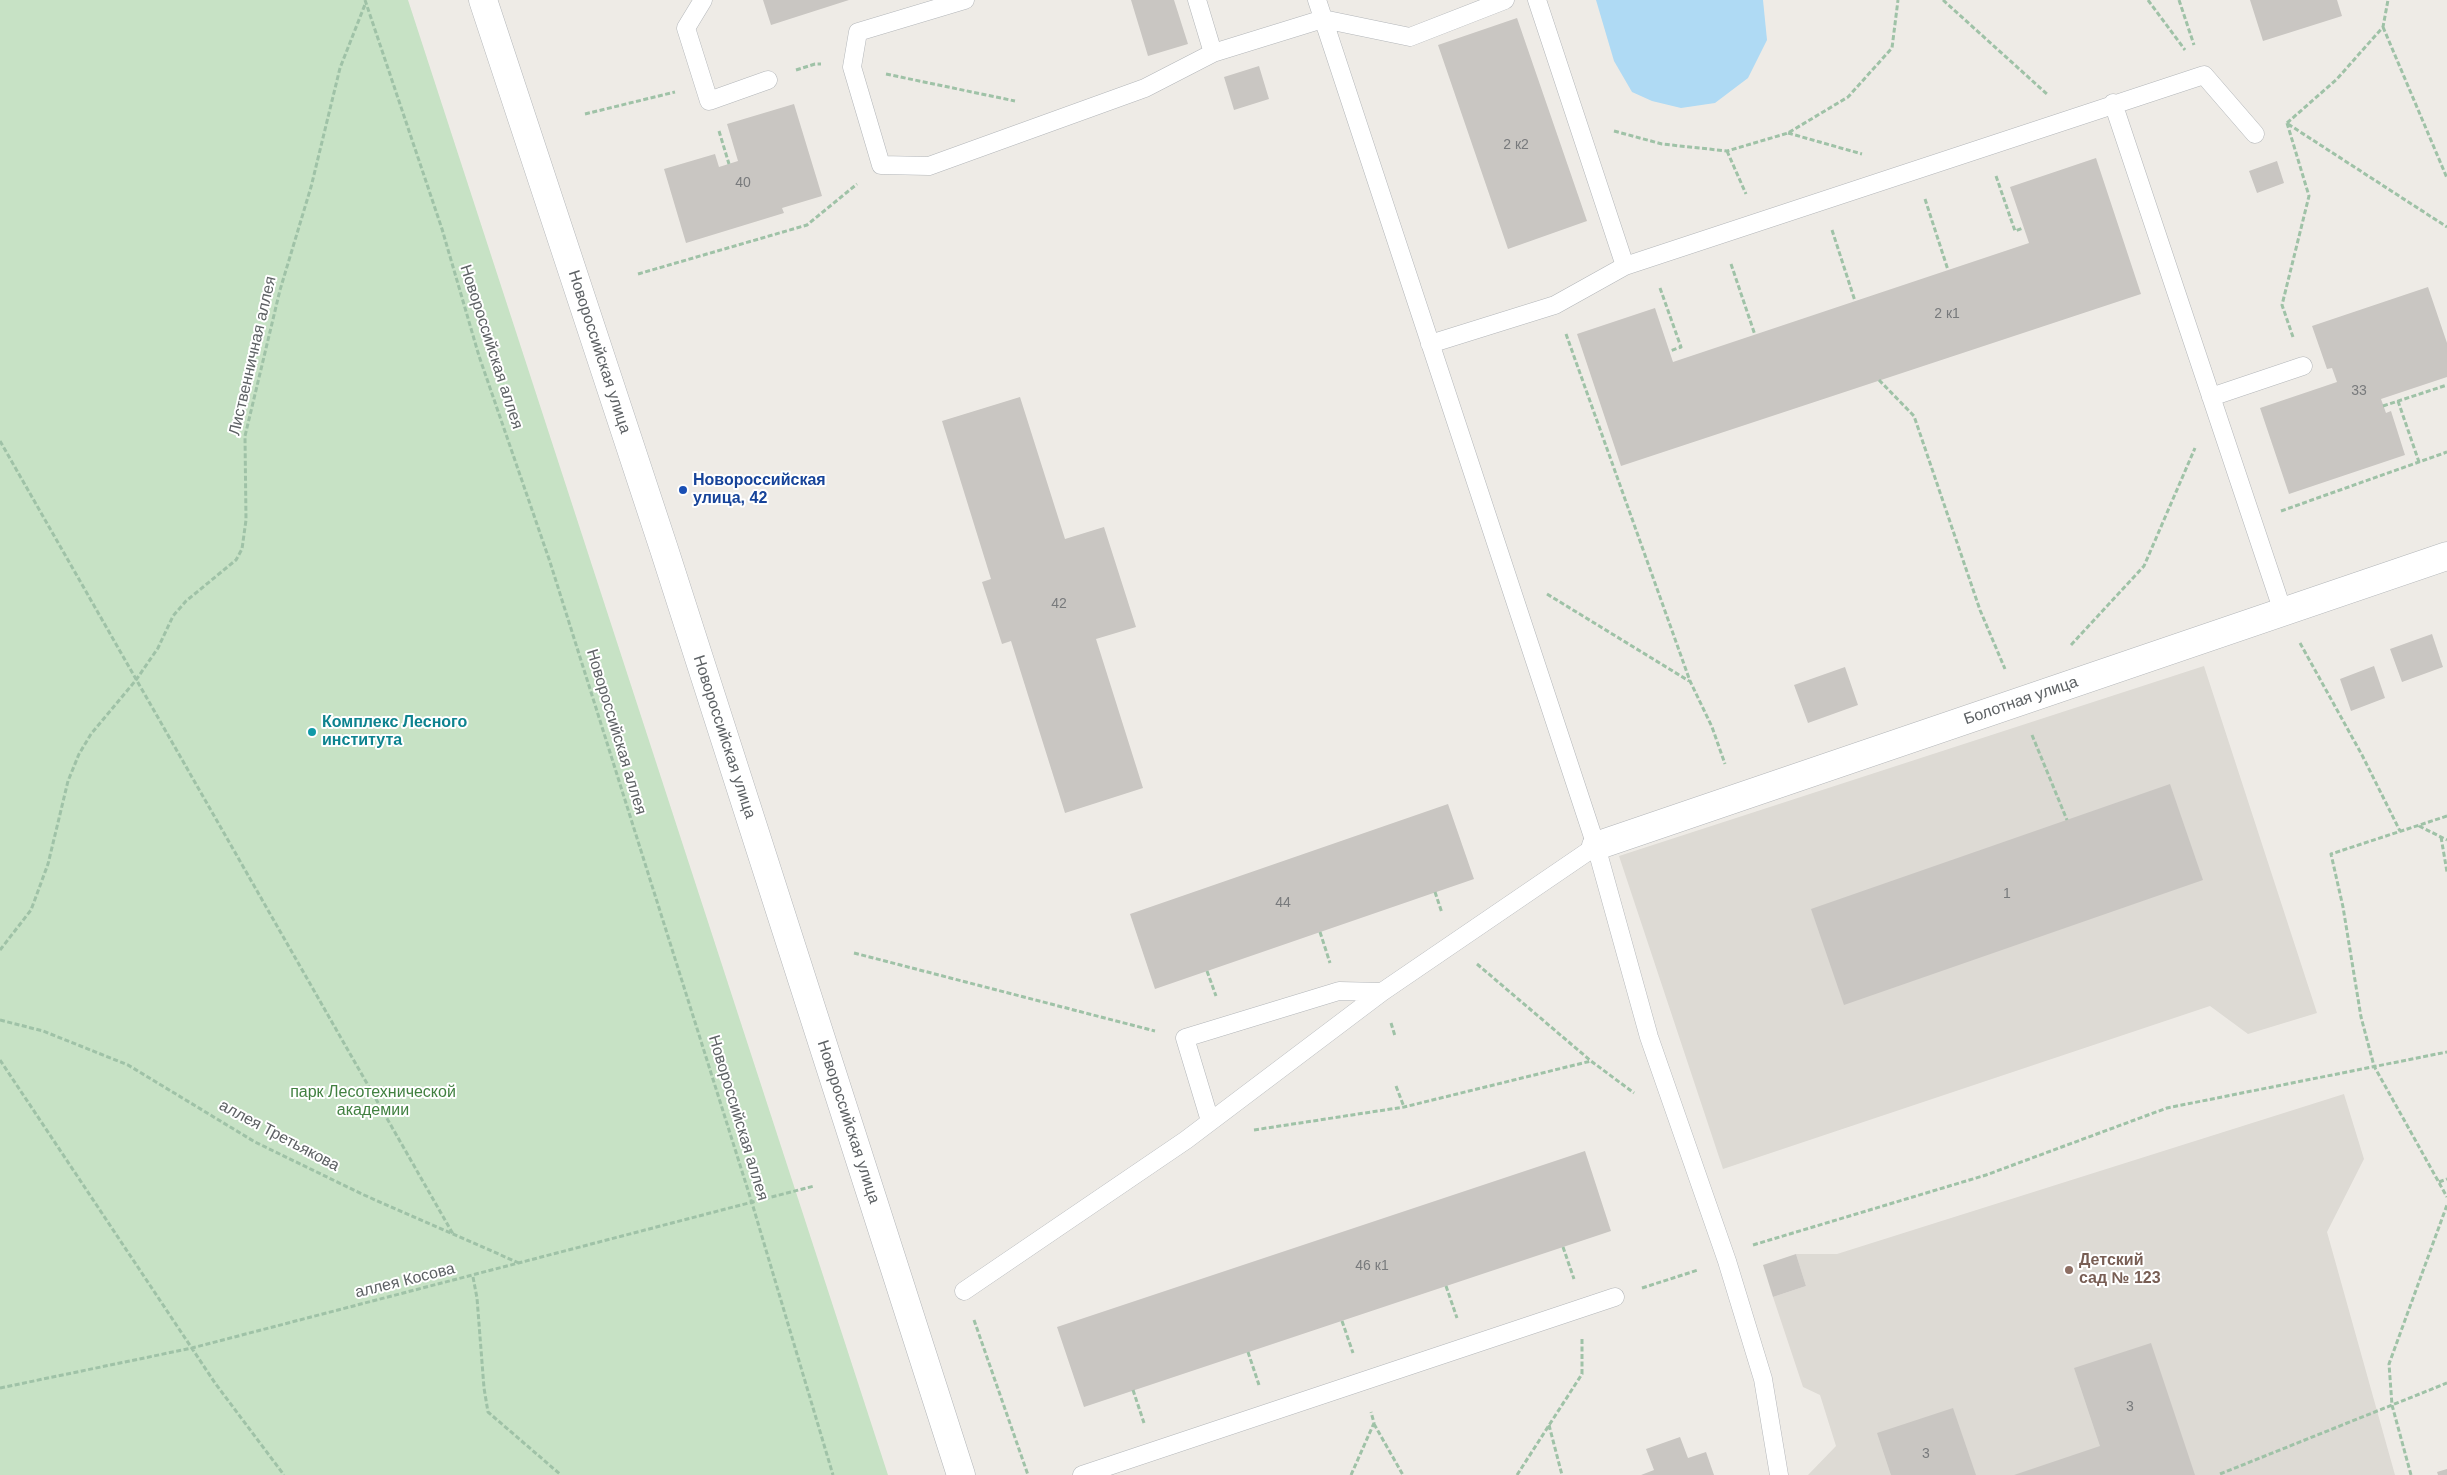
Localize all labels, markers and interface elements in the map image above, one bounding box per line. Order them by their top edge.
house number: 2 к2 [1503,137,1529,153]
house number: 40 [735,175,751,191]
street label: Новороссийская аллея [455,262,527,432]
street label: Новороссийская улица [563,268,635,436]
street label: Лиственничная аллея [225,274,281,438]
house number: 2 к1 [1934,306,1960,322]
house number: 33 [2351,383,2367,399]
place label: Новороссийская улица, 42 [693,471,826,509]
marker: Новороссийская улица, 42 [677,484,689,496]
house number: 42 [1051,596,1067,612]
street label: Новороссийская аллея [582,647,650,817]
street label: Новороссийская улица [688,653,760,821]
street label: Болотная улица [1961,673,2081,729]
place label: Комплекс Лесного института [322,713,467,751]
marker: Комплекс Лесного института [306,726,318,738]
house number: 1 [2003,886,2011,902]
house number: 44 [1275,895,1291,911]
street label: Новороссийская аллея [704,1033,772,1203]
street label: Новороссийская улица [812,1038,884,1206]
park label: парк Лесотехнической академии [290,1083,456,1121]
street label: аллея Третьякова [216,1096,342,1176]
place label: Детский сад № 123 [2079,1251,2161,1289]
house number: 46 к1 [1355,1258,1389,1274]
street label: аллея Косова [353,1259,457,1303]
marker: Детский сад № 123 [2063,1264,2075,1276]
house number: 3 [2126,1399,2134,1415]
house number: 3 [1922,1446,1930,1462]

